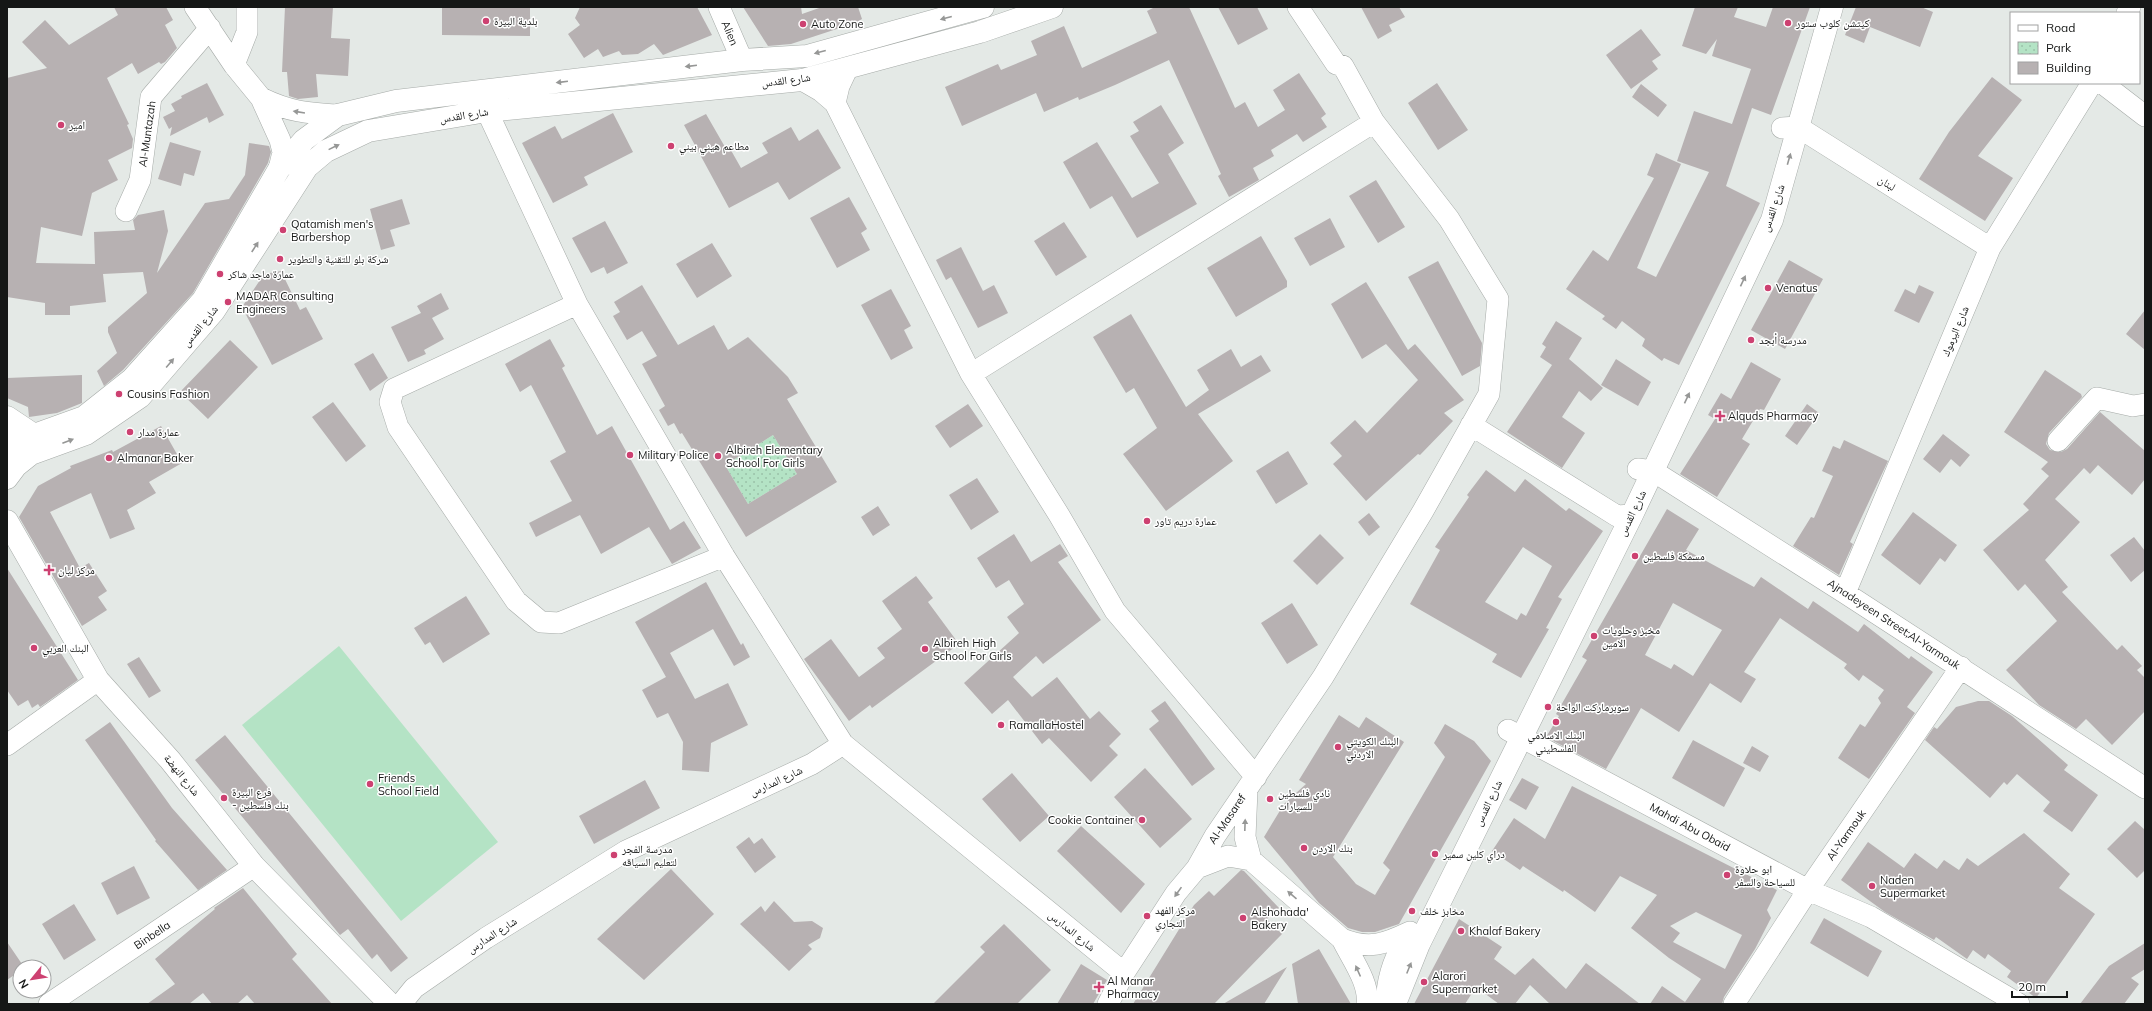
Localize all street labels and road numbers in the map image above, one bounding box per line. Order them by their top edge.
street label: Alien [719,18,741,48]
street label: شارع القدس [761,70,811,90]
street label: Al-Muntazah [135,100,159,168]
street label: شارع القدس [439,104,489,126]
street label: لبنان [1876,172,1898,194]
street label: شارع القدس [1758,182,1788,234]
street label: شارع القدس [179,302,221,350]
street label: شارع اليرموك [1938,304,1972,358]
street label: شارع القدس [1615,488,1649,538]
street label: Ajnadeyeen Street;Al-Yarmouk [1825,576,1963,672]
street label: شارع النهضة [161,751,203,799]
street label: شارع المدارس [747,763,805,799]
street label: شارع القدس [1471,778,1505,828]
street label: Al-Masaref [1205,791,1249,847]
street label: Mahdi Abu Obaid [1647,800,1733,854]
street label: Al-Yarmouk [1823,806,1869,863]
street label: شارع المدارس [1046,908,1098,954]
street label: شارع المدارس [464,914,520,956]
street label: Binbella [131,918,173,952]

